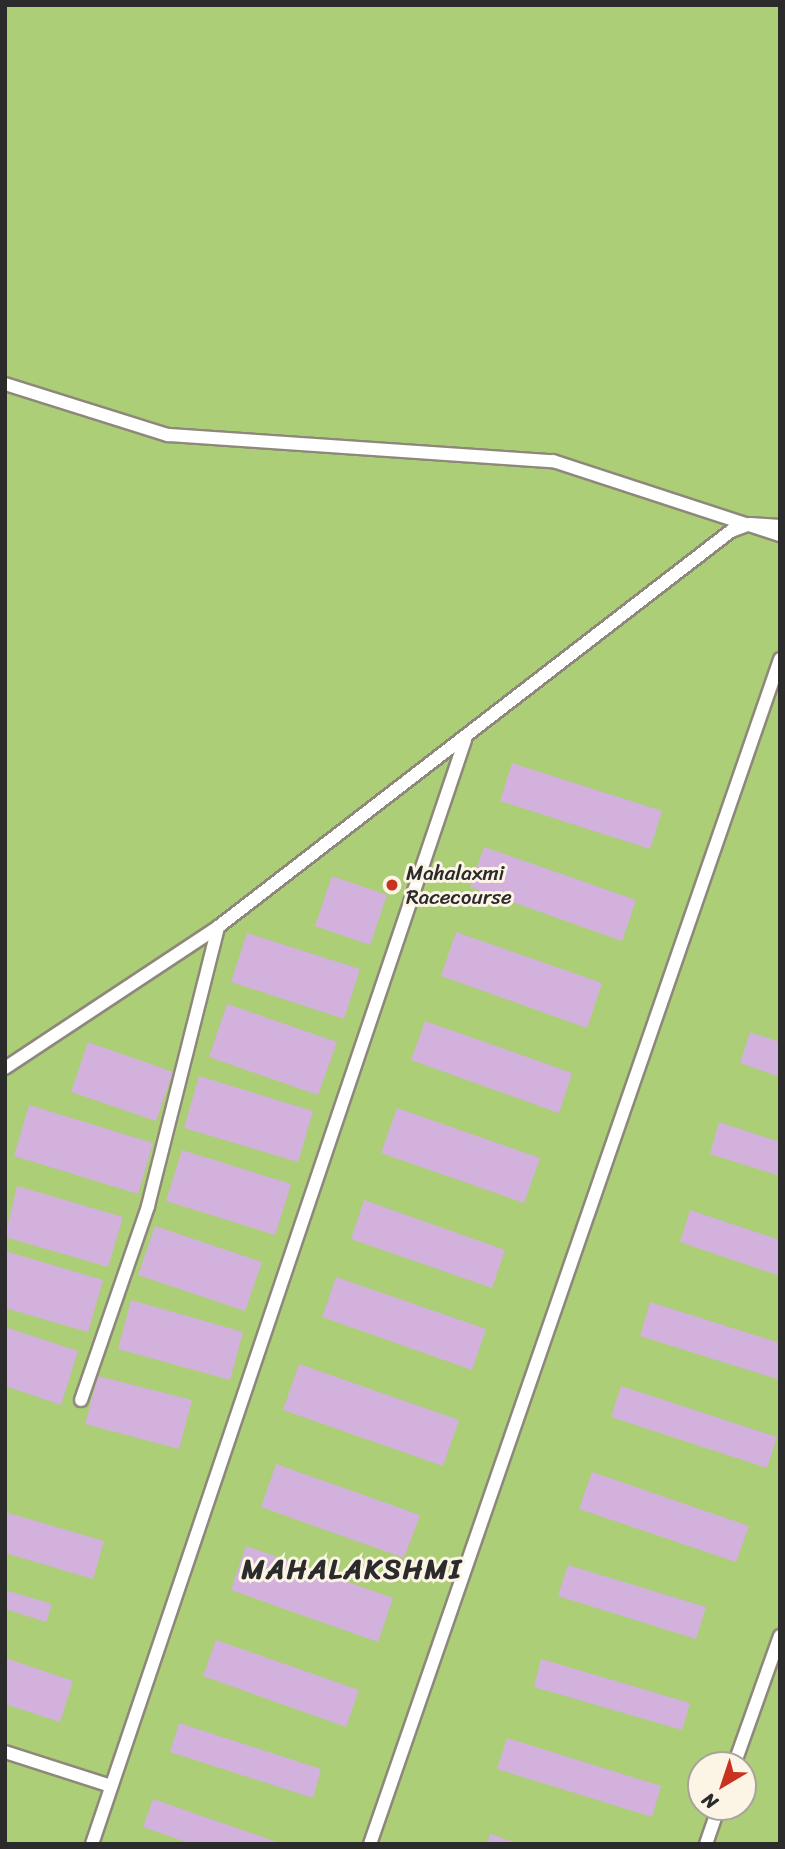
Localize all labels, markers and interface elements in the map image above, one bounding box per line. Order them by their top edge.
place label: Mahalaxmi Racecourse [406,860,512,910]
marker: Mahalaxmi Racecourse [384,877,400,893]
district label: MAHALAKSHMI [243,1552,461,1586]
north arrow [687,1751,757,1821]
text: N [694,1784,725,1818]

